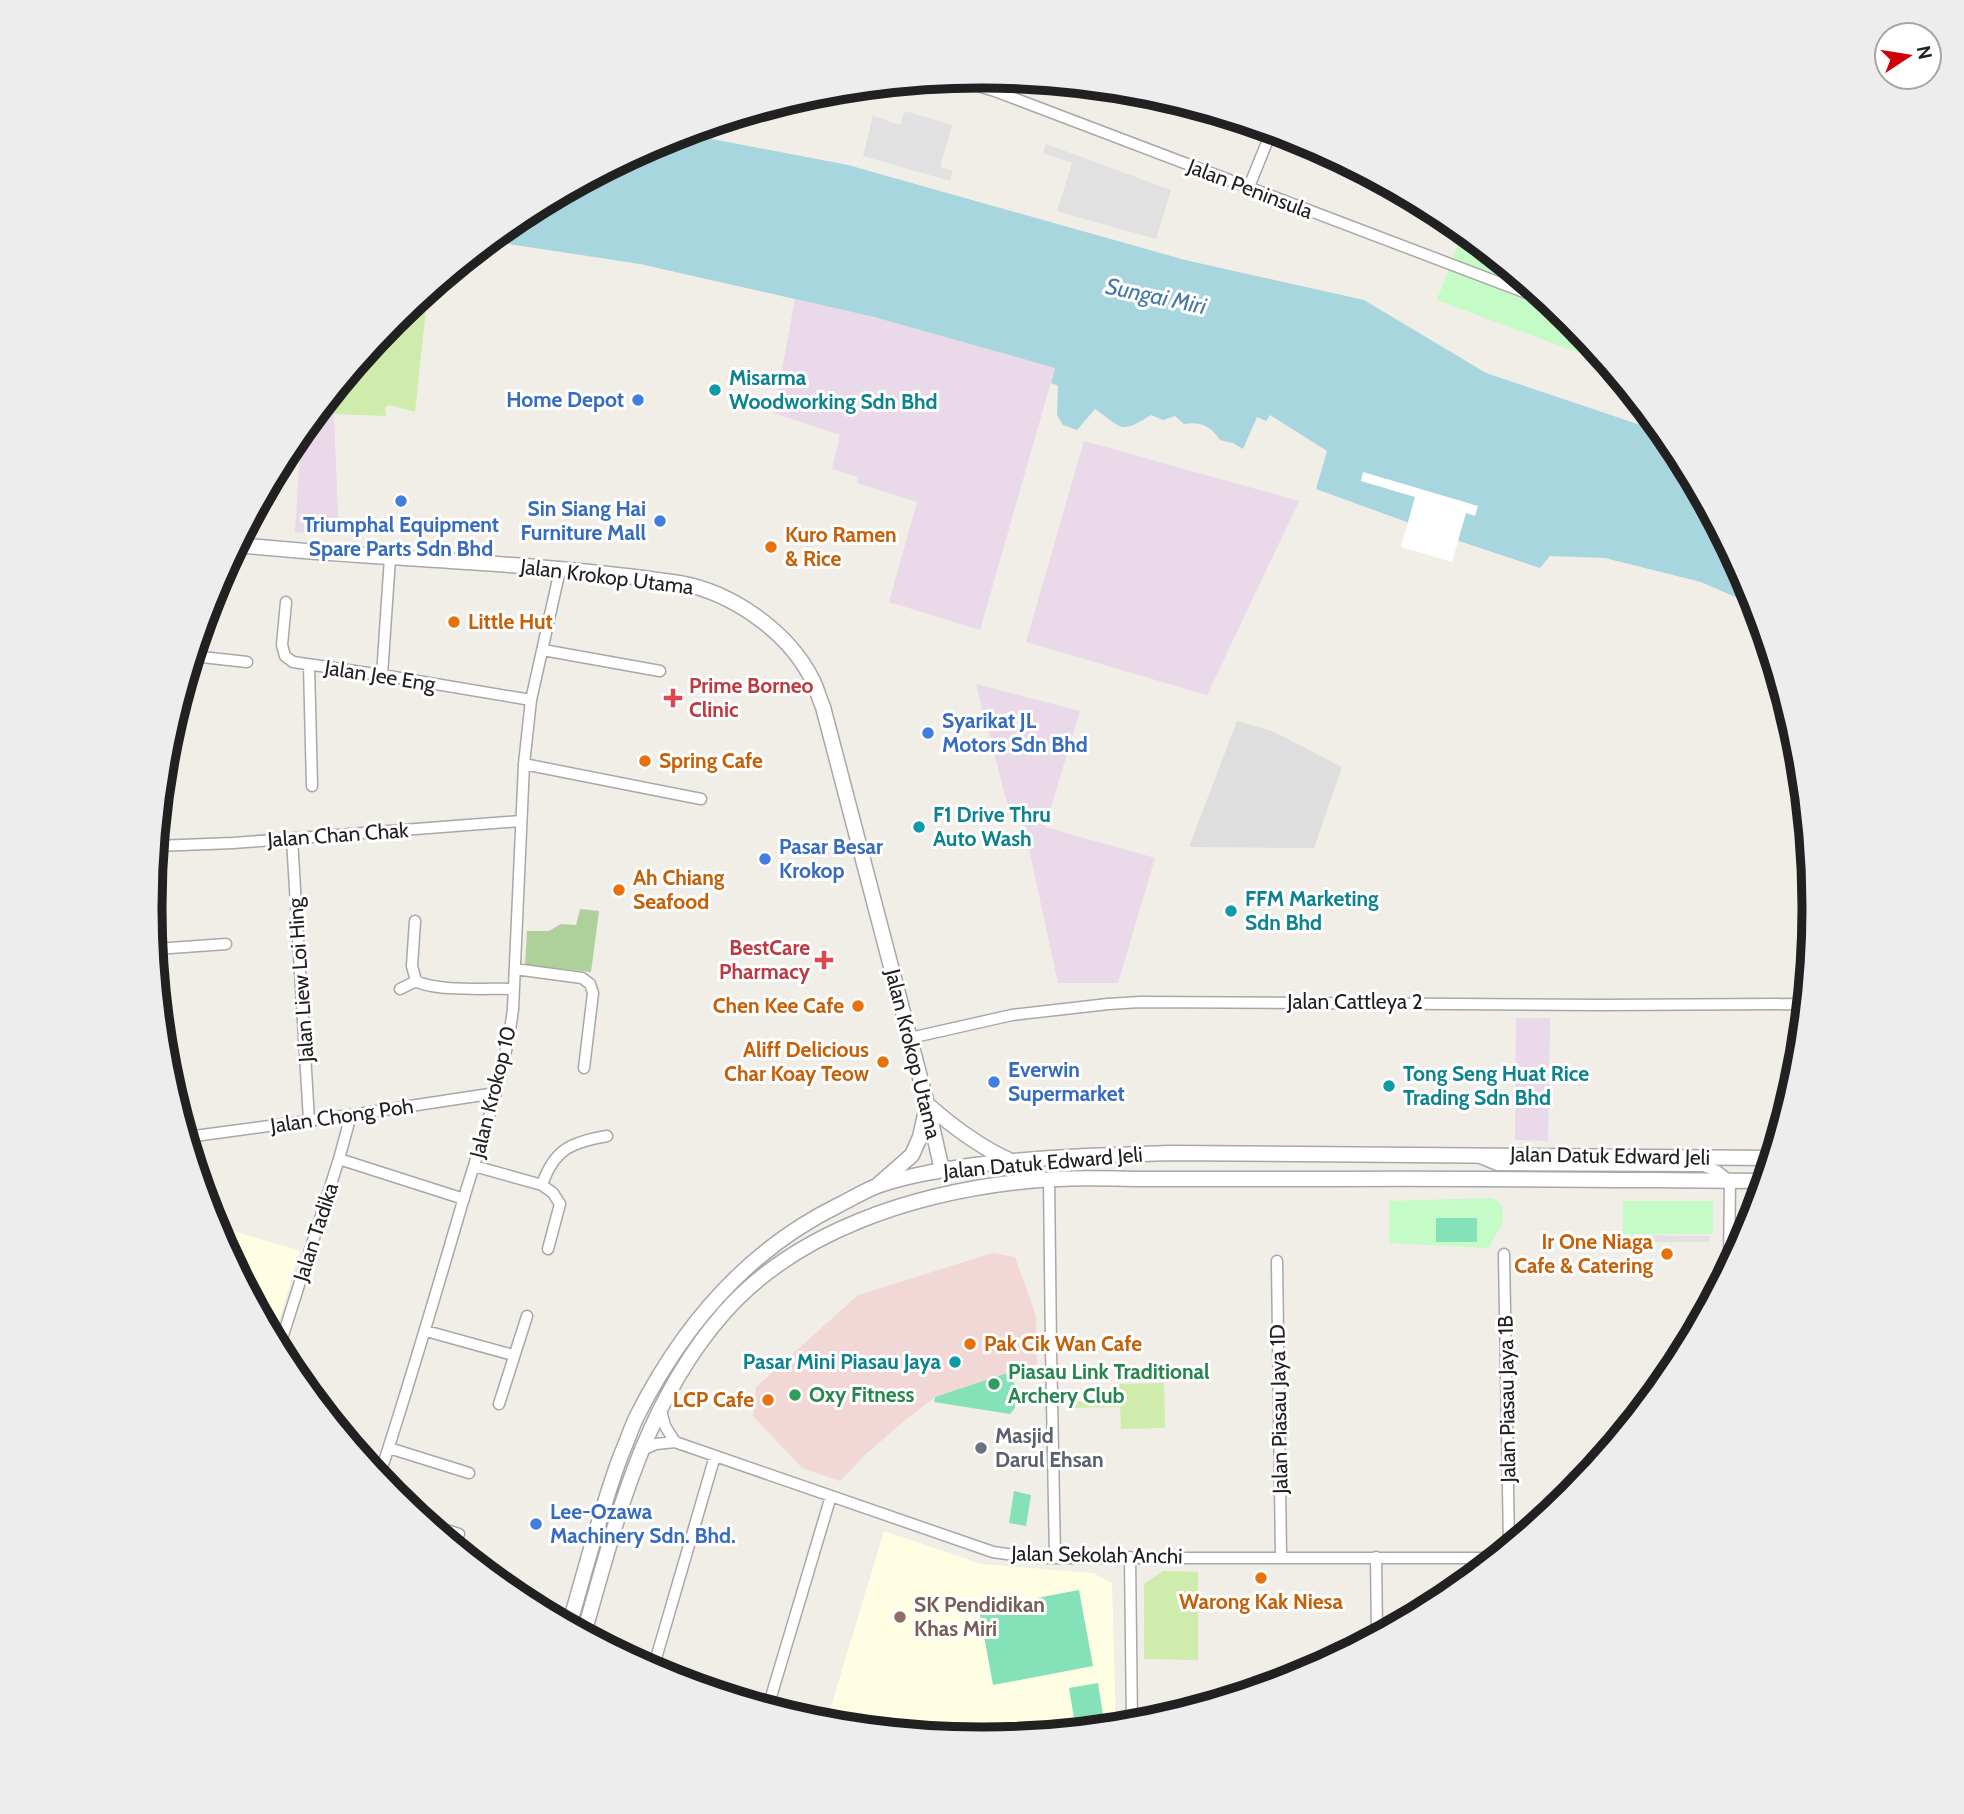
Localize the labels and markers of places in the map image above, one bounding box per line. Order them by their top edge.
place label: Misarma Woodworking Sdn Bhd [729,365,938,414]
marker: Misarma Woodworking Sdn Bhd [707,382,723,398]
place label: Home Depot [506,387,624,412]
marker: Home Depot [630,392,646,408]
marker: Triumphal Equipment Spare Parts Sdn Bhd [393,493,409,509]
place label: Sin Siang Hai Furniture Mall [520,496,646,545]
place label: Triumphal Equipment Spare Parts Sdn Bhd [303,512,499,561]
marker: Sin Siang Hai Furniture Mall [652,513,668,529]
place label: Kuro Ramen & Rice [785,522,897,571]
marker: Kuro Ramen & Rice [763,539,779,555]
place label: Little Hut [468,609,553,634]
marker: Little Hut [446,614,462,630]
place label: Prime Borneo Clinic [689,673,814,722]
marker: Prime Borneo Clinic [663,688,683,708]
place label: Syarikat JL Motors Sdn Bhd [942,708,1088,757]
marker: Syarikat JL Motors Sdn Bhd [920,725,936,741]
place label: Spring Cafe [659,748,763,773]
marker: Spring Cafe [637,753,653,769]
place label: F1 Drive Thru Auto Wash [933,802,1051,851]
marker: F1 Drive Thru Auto Wash [911,819,927,835]
place label: Pasar Besar Krokop [779,834,883,883]
marker: Pasar Besar Krokop [757,851,773,867]
place label: Ah Chiang Seafood [633,865,725,914]
marker: Ah Chiang Seafood [611,882,627,898]
place label: FFM Marketing Sdn Bhd [1245,886,1379,935]
marker: FFM Marketing Sdn Bhd [1223,903,1239,919]
place label: BestCare Pharmacy [719,935,811,984]
marker: BestCare Pharmacy [816,952,832,968]
place label: Chen Kee Cafe [713,993,844,1018]
marker: Chen Kee Cafe [850,998,866,1014]
place label: Aliff Delicious Char Koay Teow [724,1037,870,1086]
marker: Aliff Delicious Char Koay Teow [875,1054,891,1070]
place label: Everwin Supermarket [1008,1057,1125,1106]
place label: Tong Seng Huat Rice Trading Sdn Bhd [1403,1061,1589,1110]
marker: Everwin Supermarket [986,1074,1002,1090]
marker: Tong Seng Huat Rice Trading Sdn Bhd [1381,1078,1397,1094]
place label: Ir One Niaga Cafe & Catering [1514,1229,1654,1278]
marker: Ir One Niaga Cafe & Catering [1659,1246,1675,1262]
place label: Pak Cik Wan Cafe [984,1331,1142,1356]
marker: Pak Cik Wan Cafe [962,1336,978,1352]
place label: Pasar Mini Piasau Jaya [743,1349,942,1374]
marker: Pasar Mini Piasau Jaya [947,1354,963,1370]
place label: Piasau Link Traditional Archery Club [1008,1359,1210,1408]
marker: Piasau Link Traditional Archery Club [986,1376,1002,1392]
place label: Oxy Fitness [809,1382,915,1407]
place label: LCP Cafe [673,1387,754,1412]
marker: Oxy Fitness [787,1387,803,1403]
marker: LCP Cafe [760,1392,776,1408]
place label: Masjid Darul Ehsan [995,1423,1104,1472]
marker: Masjid Darul Ehsan [973,1440,989,1456]
place label: Lee-Ozawa Machinery Sdn. Bhd. [550,1499,736,1548]
marker: Lee-Ozawa Machinery Sdn. Bhd. [528,1516,544,1532]
marker: Warong Kak Niesa [1253,1570,1269,1586]
place label: Warong Kak Niesa [1179,1589,1343,1614]
place label: SK Pendidikan Khas Miri [914,1592,1045,1641]
marker: SK Pendidikan Khas Miri [892,1609,908,1625]

